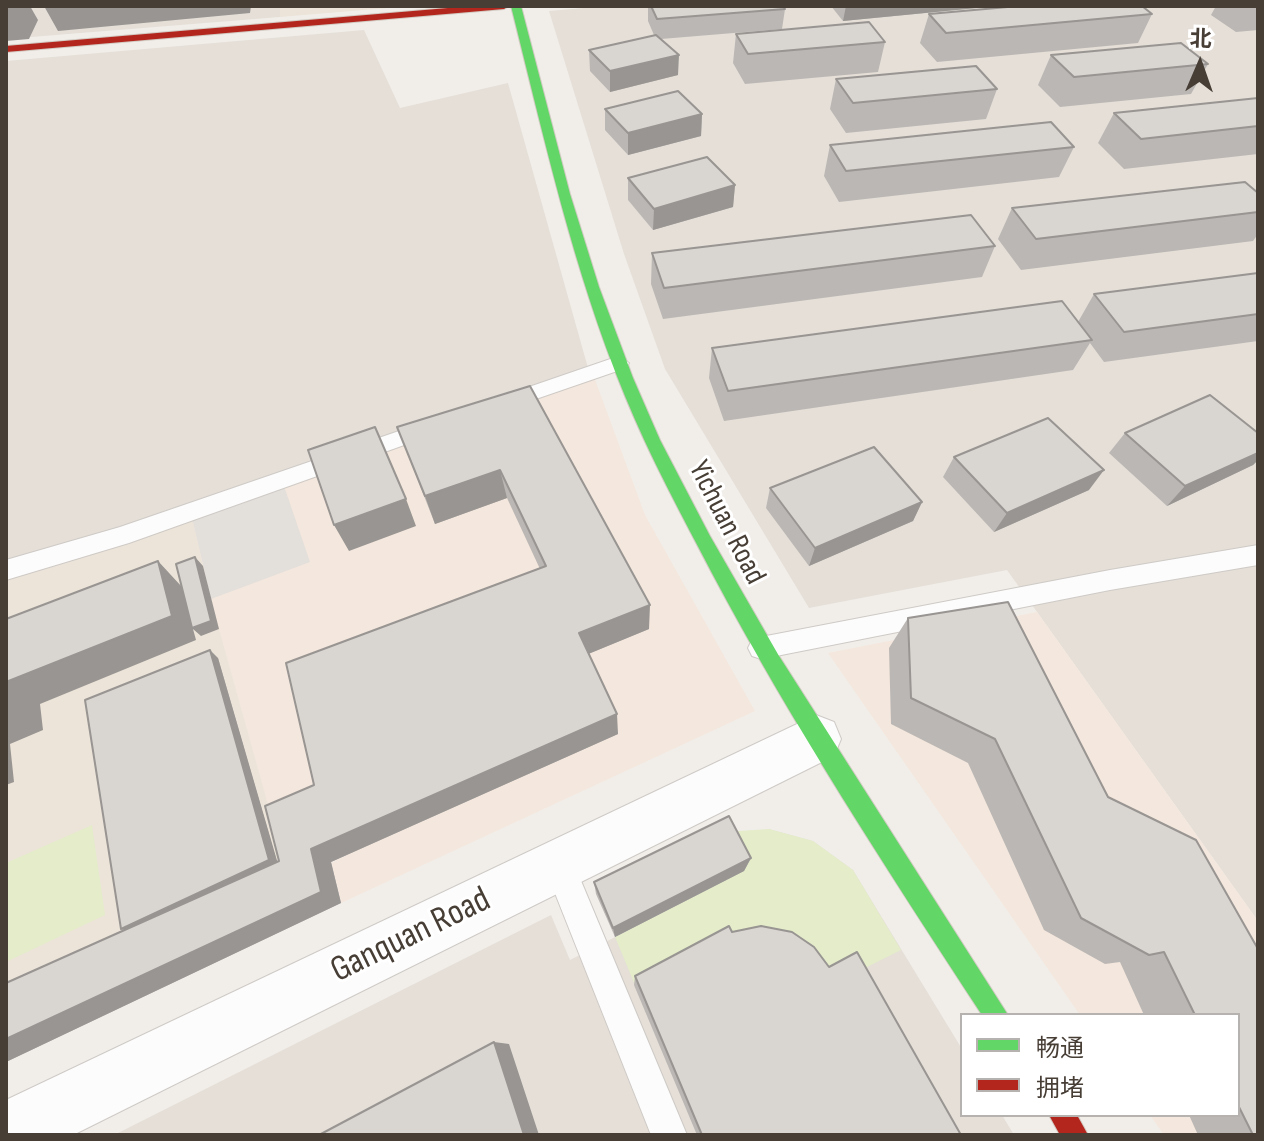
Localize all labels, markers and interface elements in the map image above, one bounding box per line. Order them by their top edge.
north arrow [1160,24,1240,104]
text: 北 [1189,26,1212,53]
street label: Yichuan Road [680,455,772,591]
street label: Ganquan Road [324,879,498,993]
legend [960,1013,1240,1117]
text: 畅通 [1036,1034,1084,1063]
text: 拥堵 [1036,1074,1084,1103]

